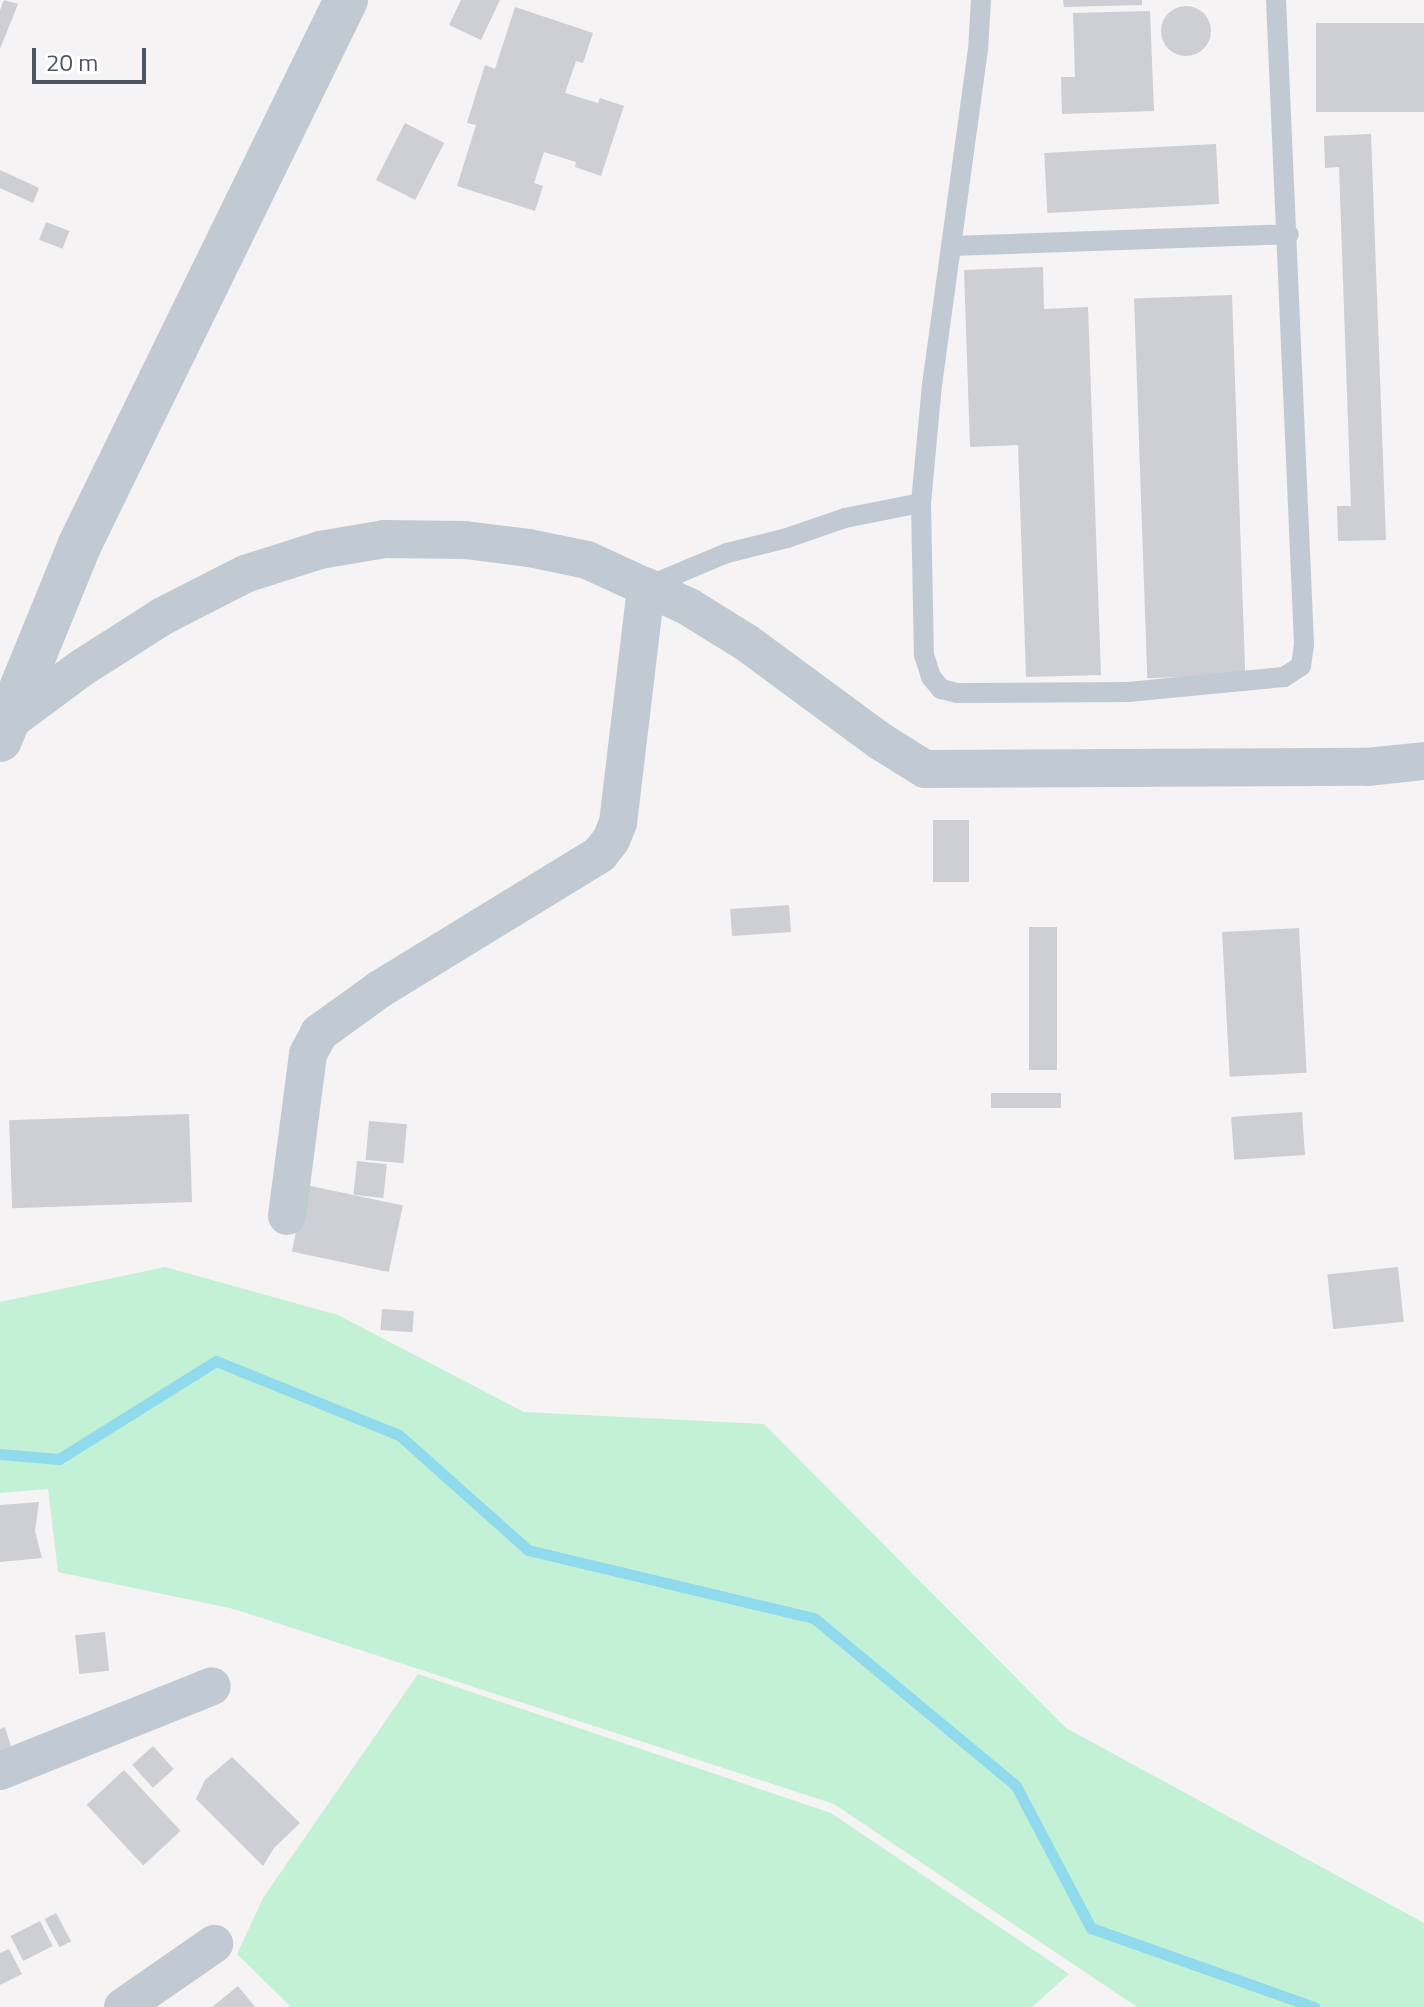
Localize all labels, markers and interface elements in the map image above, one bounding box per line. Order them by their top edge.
scale bar [36,32,150,82]
text: 20 m [46,44,98,80]

